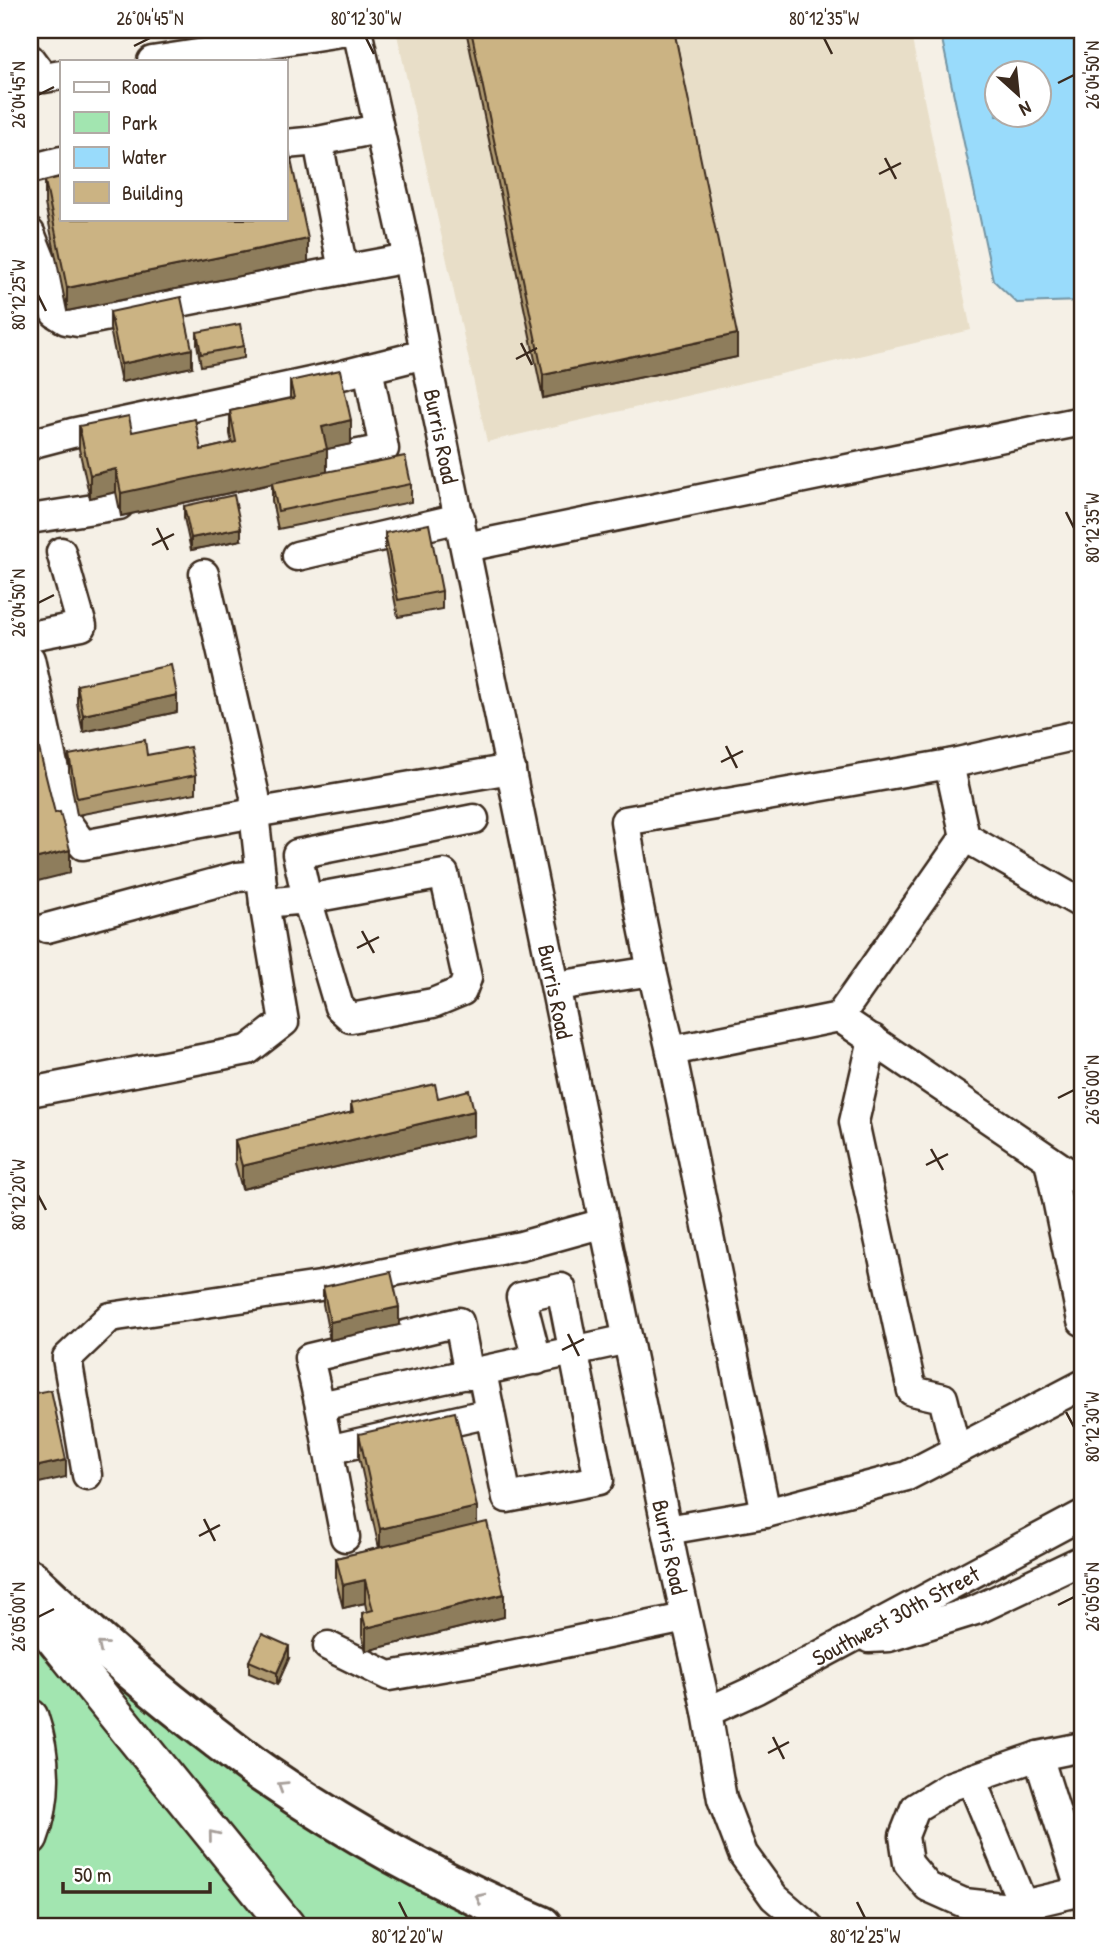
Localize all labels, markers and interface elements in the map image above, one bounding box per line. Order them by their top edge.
text: 26°04'45"N [117,6,183,31]
text: 80°12'30"W [331,6,401,31]
text: 80°12'35"W [789,6,859,31]
text: 26°04'50"N [1080,41,1105,109]
legend [60,60,287,220]
north arrow [982,60,1052,130]
text: 26°04'45"N [6,62,31,128]
text: Road [122,72,156,101]
text: N [1015,95,1036,123]
text: Park [122,108,157,137]
text: Water [122,142,167,171]
text: Building [122,178,183,207]
text: 80°12'25"W [6,260,31,330]
street label: Burris Road [417,386,467,486]
text: 80°12'35"W [1080,493,1105,563]
text: 26°04'50"N [6,569,31,637]
street label: Burris Road [531,942,581,1041]
text: 26°05'00"N [1080,1055,1105,1125]
text: 80°12'20"W [6,1160,31,1230]
text: 80°12'30"W [1080,1392,1105,1462]
street label: Burris Road [646,1497,696,1597]
street label: Southwest 30th Street [806,1557,985,1672]
text: 26°05'05"N [1080,1562,1105,1632]
text: 26°05'00"N [6,1582,31,1652]
one-way arrow [98,1642,110,1655]
one-way arrow [276,1781,289,1794]
one-way arrow [209,1830,222,1842]
scale bar [63,1851,210,1895]
text: 50 m [74,1860,111,1889]
one-way arrow [475,1892,487,1906]
text: 80°12'20"W [372,1924,442,1949]
text: 80°12'25"W [830,1924,900,1949]

